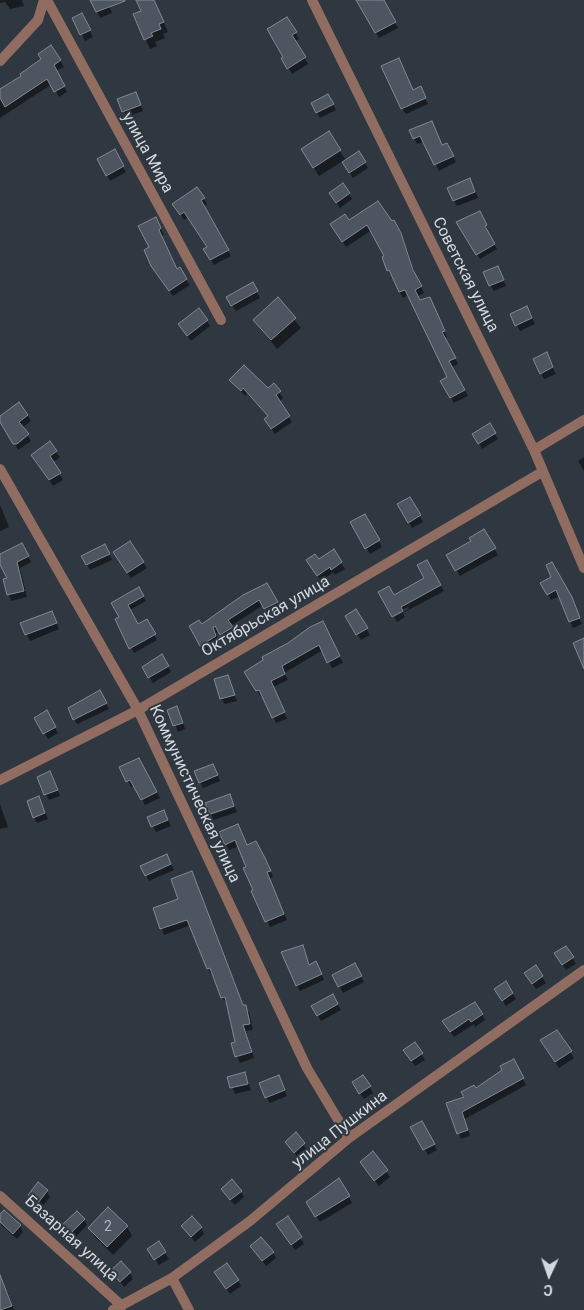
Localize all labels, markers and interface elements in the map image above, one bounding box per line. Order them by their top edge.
street label: улица Мира [117,110,177,196]
street label: Советская улица [428,214,502,336]
street label: Октябрьская улица [198,572,334,662]
street label: Коммунистическая улица [144,702,244,886]
street label: улица Пушкина [289,1087,391,1173]
street label: Базарная улица [20,1192,122,1286]
house number: 2 [104,1219,112,1235]
north arrow [524,1250,574,1300]
text: С [543,1282,553,1298]

